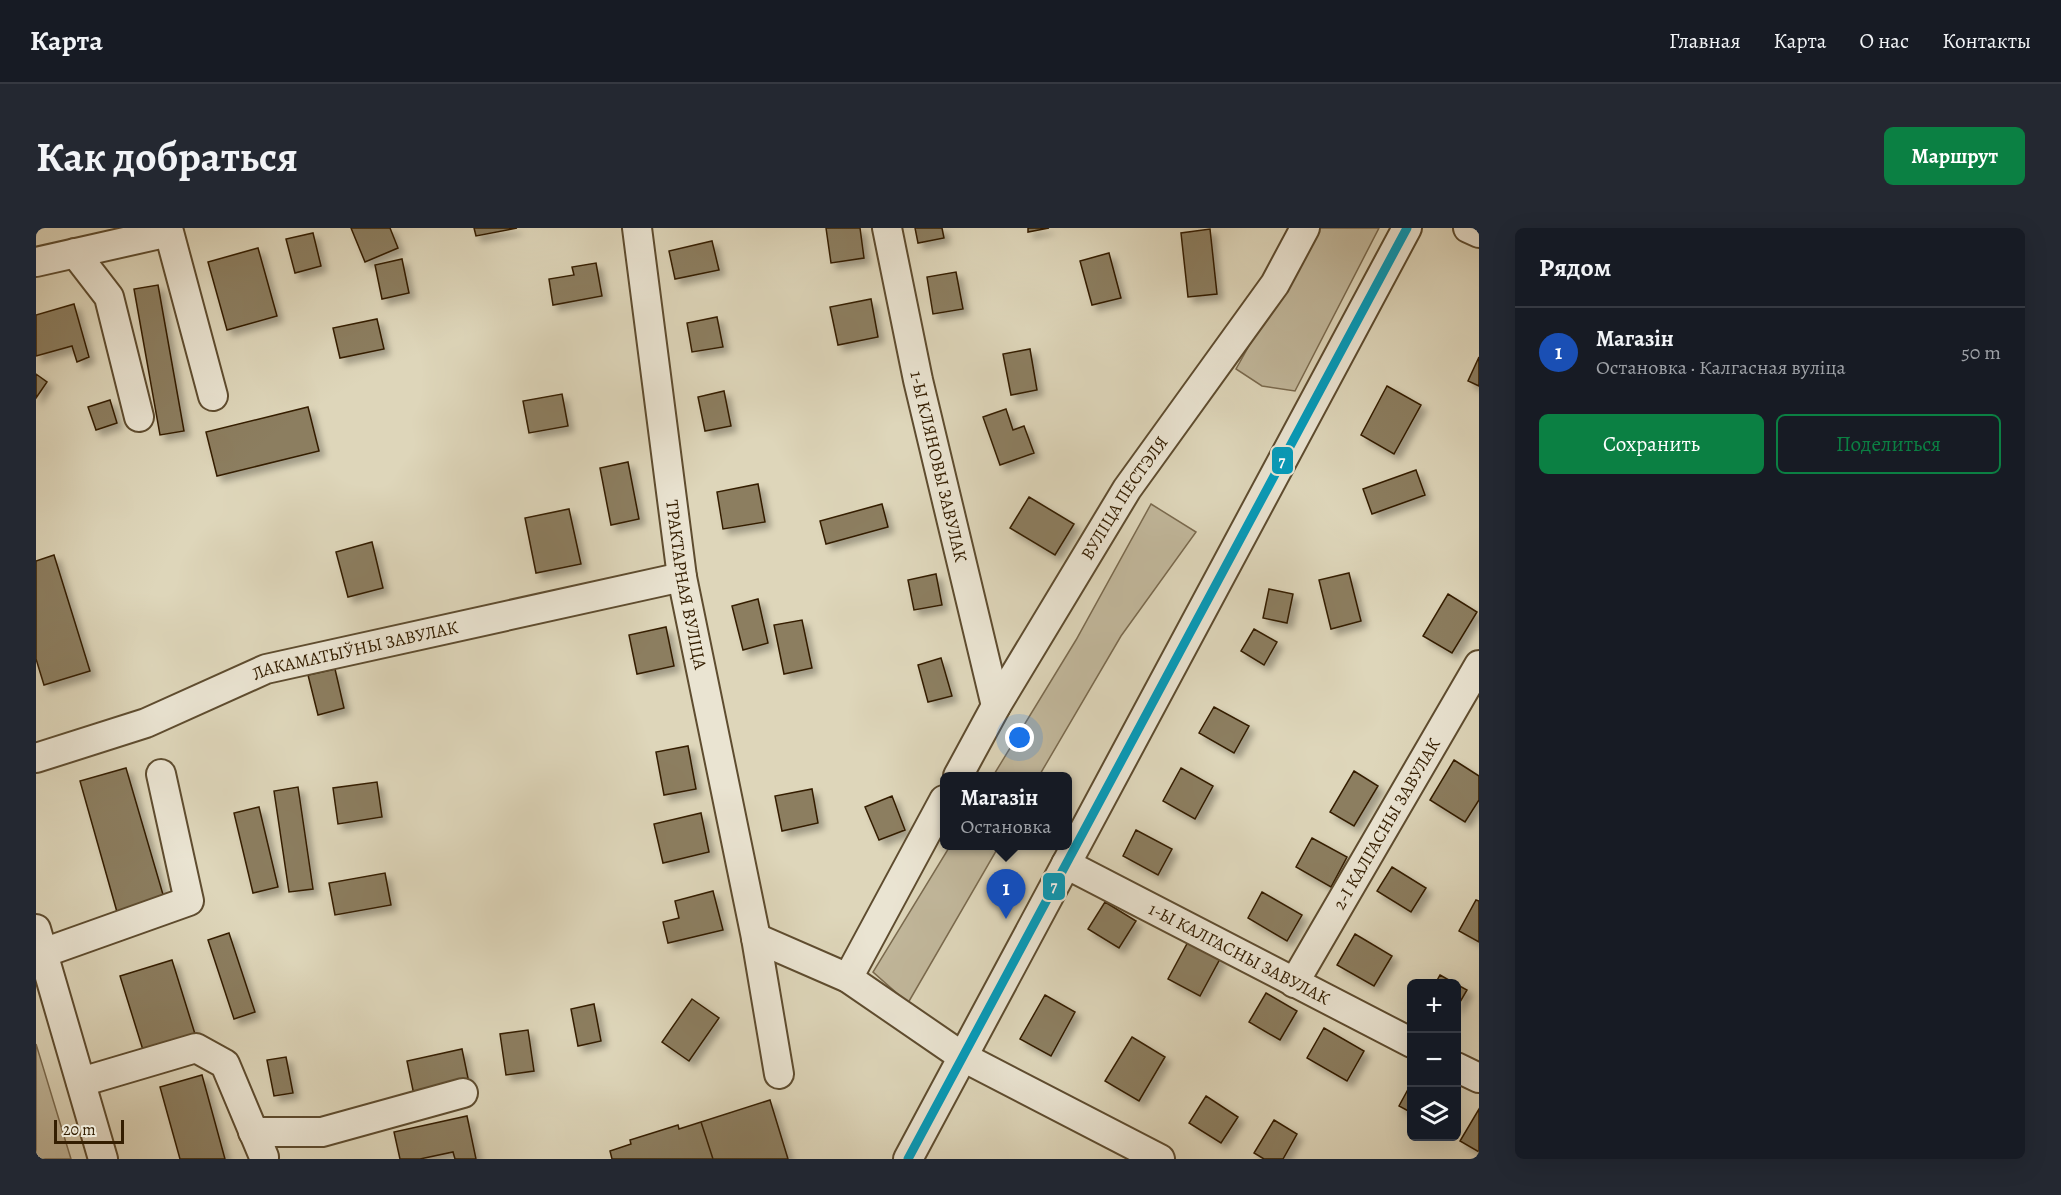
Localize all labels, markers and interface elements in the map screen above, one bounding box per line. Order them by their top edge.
text: Карта [30,22,103,60]
text: Главная [1669,27,1741,55]
text: Карта [1774,27,1826,55]
text: О нас [1859,27,1909,55]
text: Контакты [1942,27,2031,55]
button: Маршрут [1884,127,2025,185]
text: Как добраться [36,128,298,185]
text: Рядом [1539,250,1611,285]
text: Магазін [1596,324,1674,354]
text: 1 [1555,339,1562,366]
text: 50 m [1961,339,2001,366]
text: Остановка · Калгасная вуліца [1596,354,1846,381]
street label: 1-Ы КЛЯНОВЫ ЗАВУЛАК [904,369,973,565]
button: Сохранить [1539,414,1764,474]
button: Поделиться [1776,414,2001,474]
street label: ВУЛІЦА ПЕСТЭЛЯ [1075,431,1173,564]
line badge: 7 [1271,446,1294,475]
text: 7 [1279,451,1286,473]
street label: ТРАКТАРНАЯ ВУЛІЦА [660,498,713,672]
street label: ЛАКАМАТЫЎНЫ ЗАВУЛАК [248,615,461,686]
your location [1005,723,1034,752]
street label: 2-І КАЛГАСНЫ ЗАВУЛАК [1327,733,1446,914]
popup [940,772,1072,850]
text: Магазін [960,783,1038,813]
text: Остановка [960,813,1052,840]
pin: 1 [986,870,1026,919]
line badge: 7 [1042,872,1066,901]
text: 7 [1051,876,1058,898]
street label: 1-Ы КАЛГАСНЫ ЗАВУЛАК [1144,897,1334,1011]
map controls [1407,979,1461,1141]
button: + [1407,979,1461,1033]
button: − [1407,1033,1461,1087]
button: layers [1407,1087,1461,1141]
scale bar [54,1117,124,1144]
text: 20 m [63,1119,96,1141]

